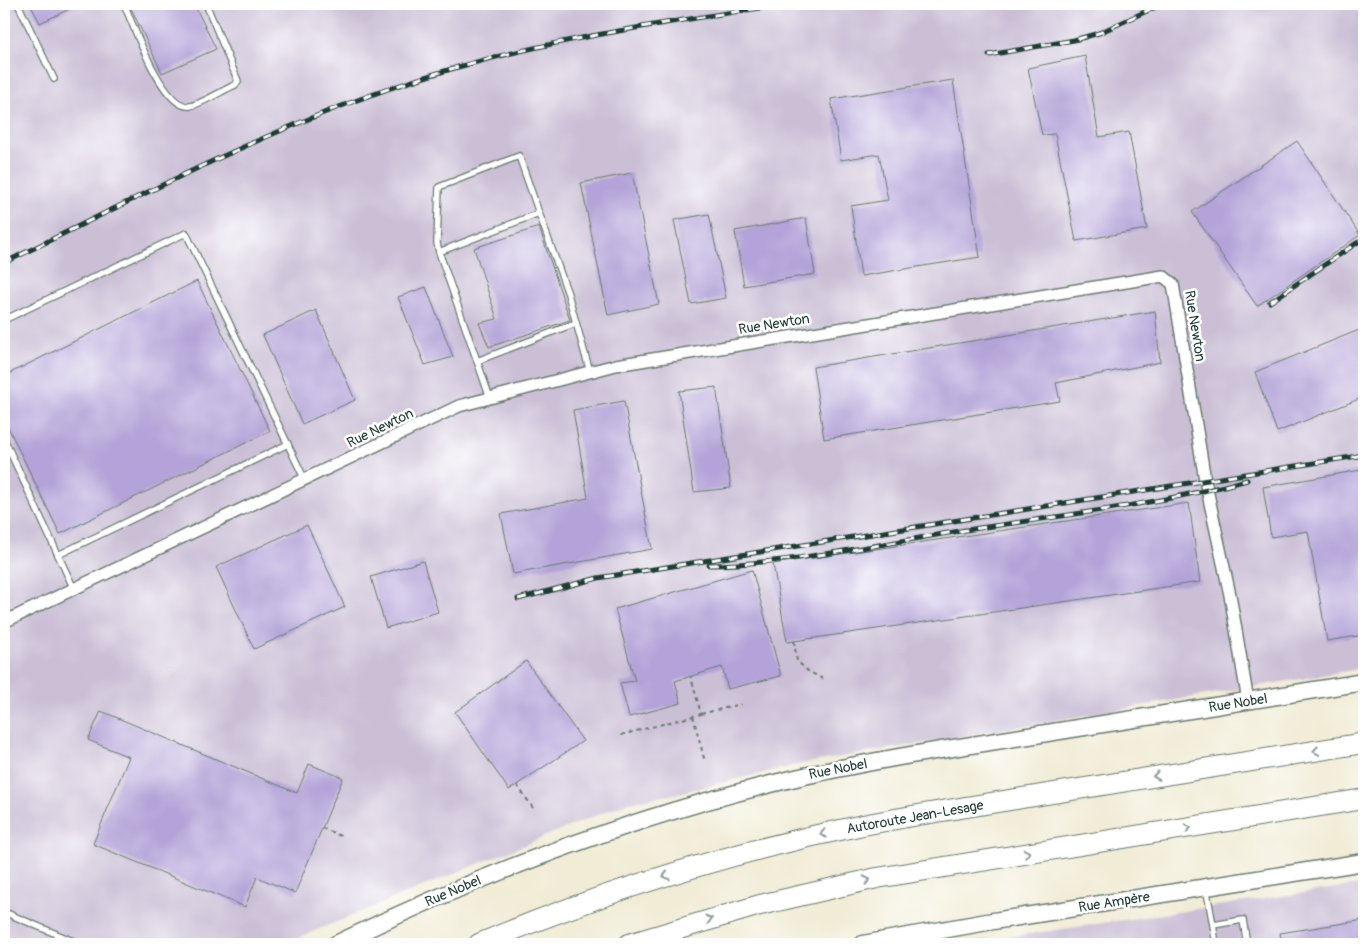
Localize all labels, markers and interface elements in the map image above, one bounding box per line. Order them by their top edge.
street label: Rue Newton [1181,289,1209,363]
street label: Rue Newton [737,310,811,338]
street label: Rue Newton [344,405,416,451]
street label: Rue Nobel [1207,690,1269,716]
one-way arrow [1312,745,1320,755]
street label: Rue Nobel [807,755,869,783]
one-way arrow [1151,771,1160,781]
street label: Autoroute Jean-Lesage [845,797,985,837]
one-way arrow [1183,823,1192,833]
one-way arrow [819,828,828,839]
one-way arrow [1023,849,1032,859]
one-way arrow [663,870,671,880]
street label: Rue Nobel [422,872,484,910]
one-way arrow [863,876,871,886]
street label: Rue Ampère [1077,888,1151,916]
one-way arrow [705,915,713,925]

